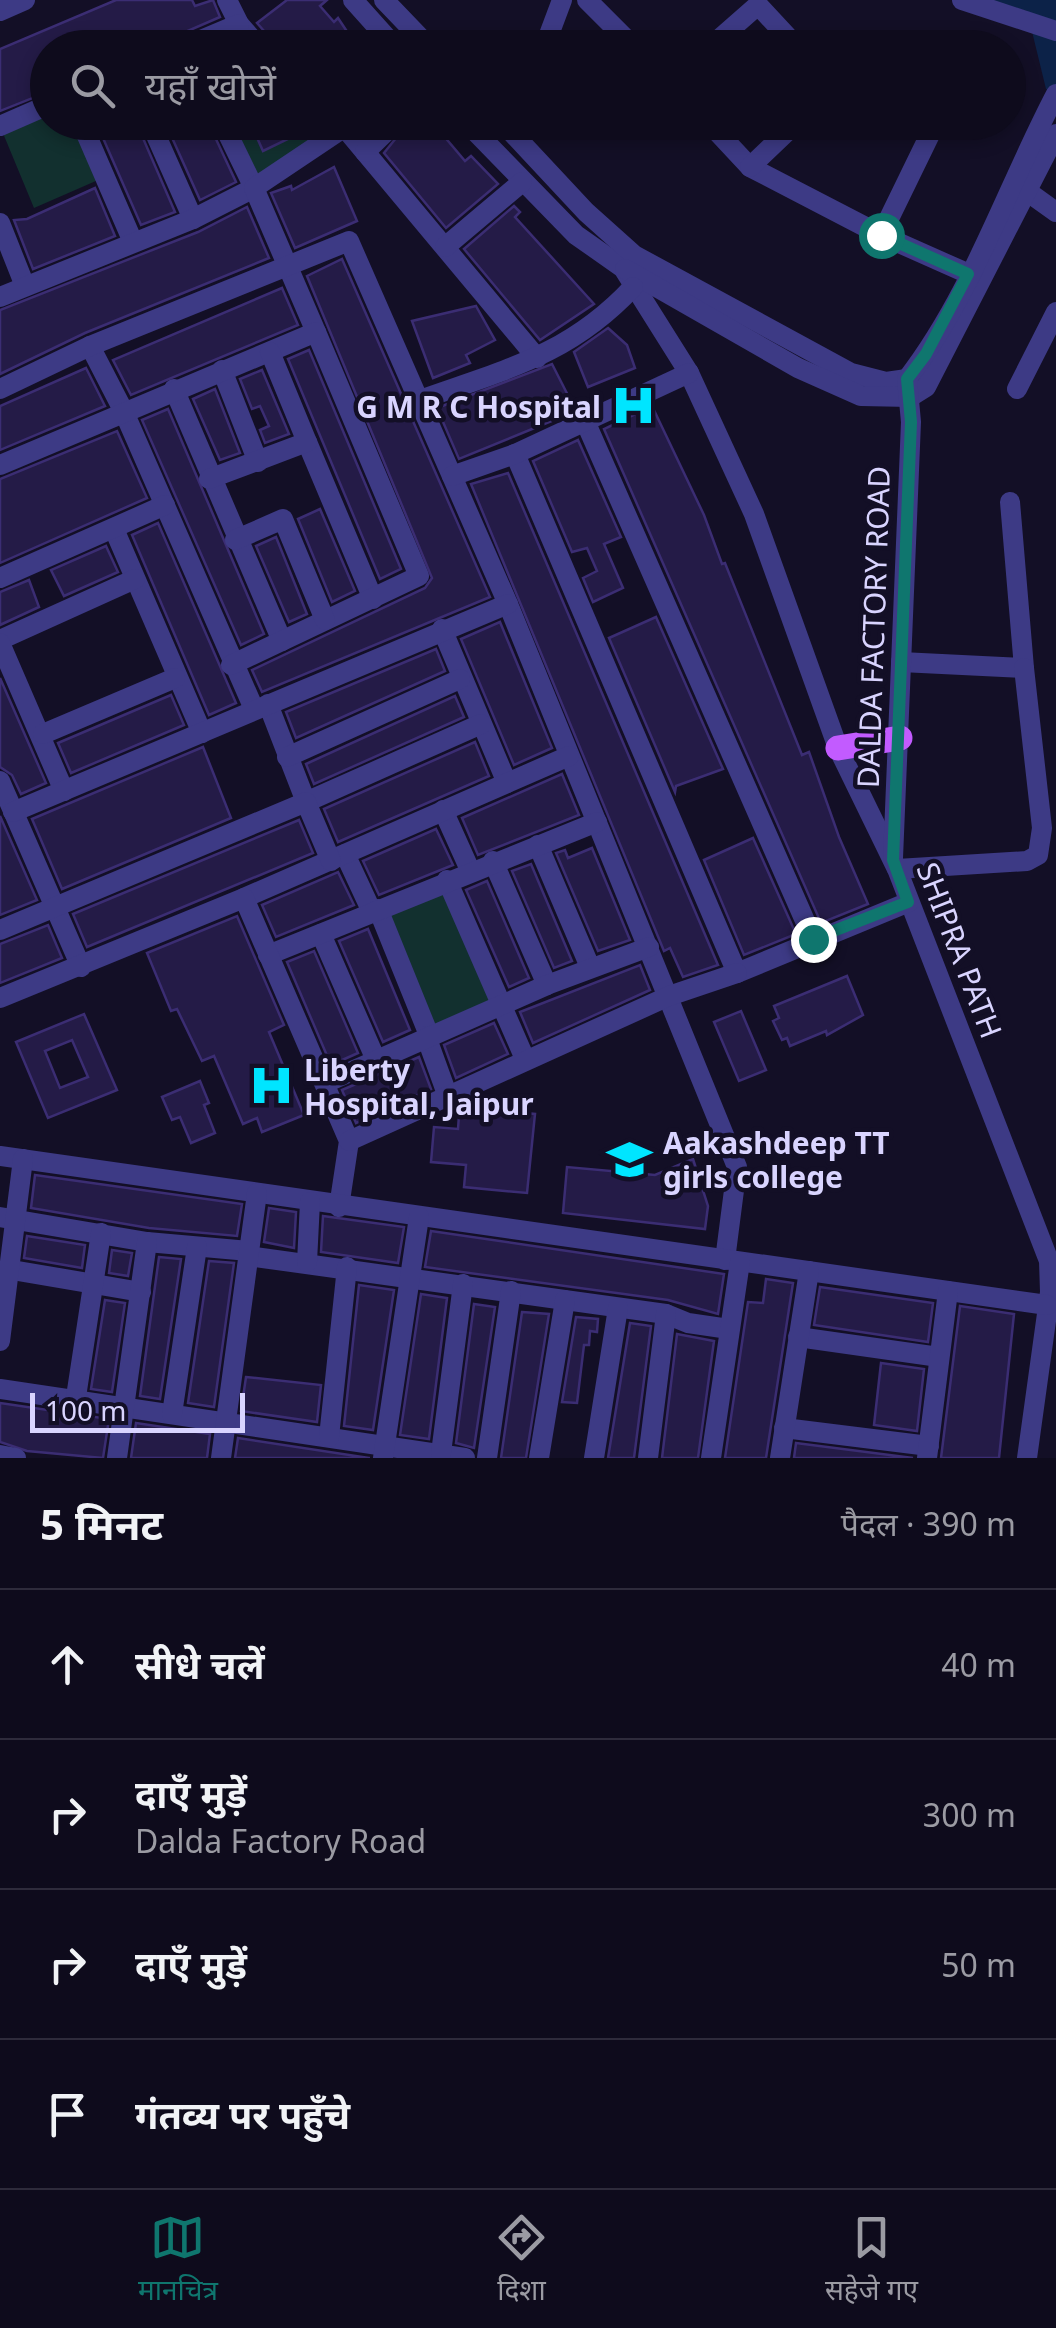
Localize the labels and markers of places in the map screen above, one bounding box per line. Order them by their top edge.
hospital icon: G M R C Hospital [610,382,658,430]
place label: G M R C Hospital [356,386,601,427]
place label: Liberty Hospital, Jaipur [304,1049,534,1124]
hospital icon: Liberty Hospital, Jaipur [247,1062,295,1110]
place label: Aakashdeep TT girls college [663,1122,890,1197]
school or university icon: Aakashdeep TT girls college [606,1135,654,1183]

